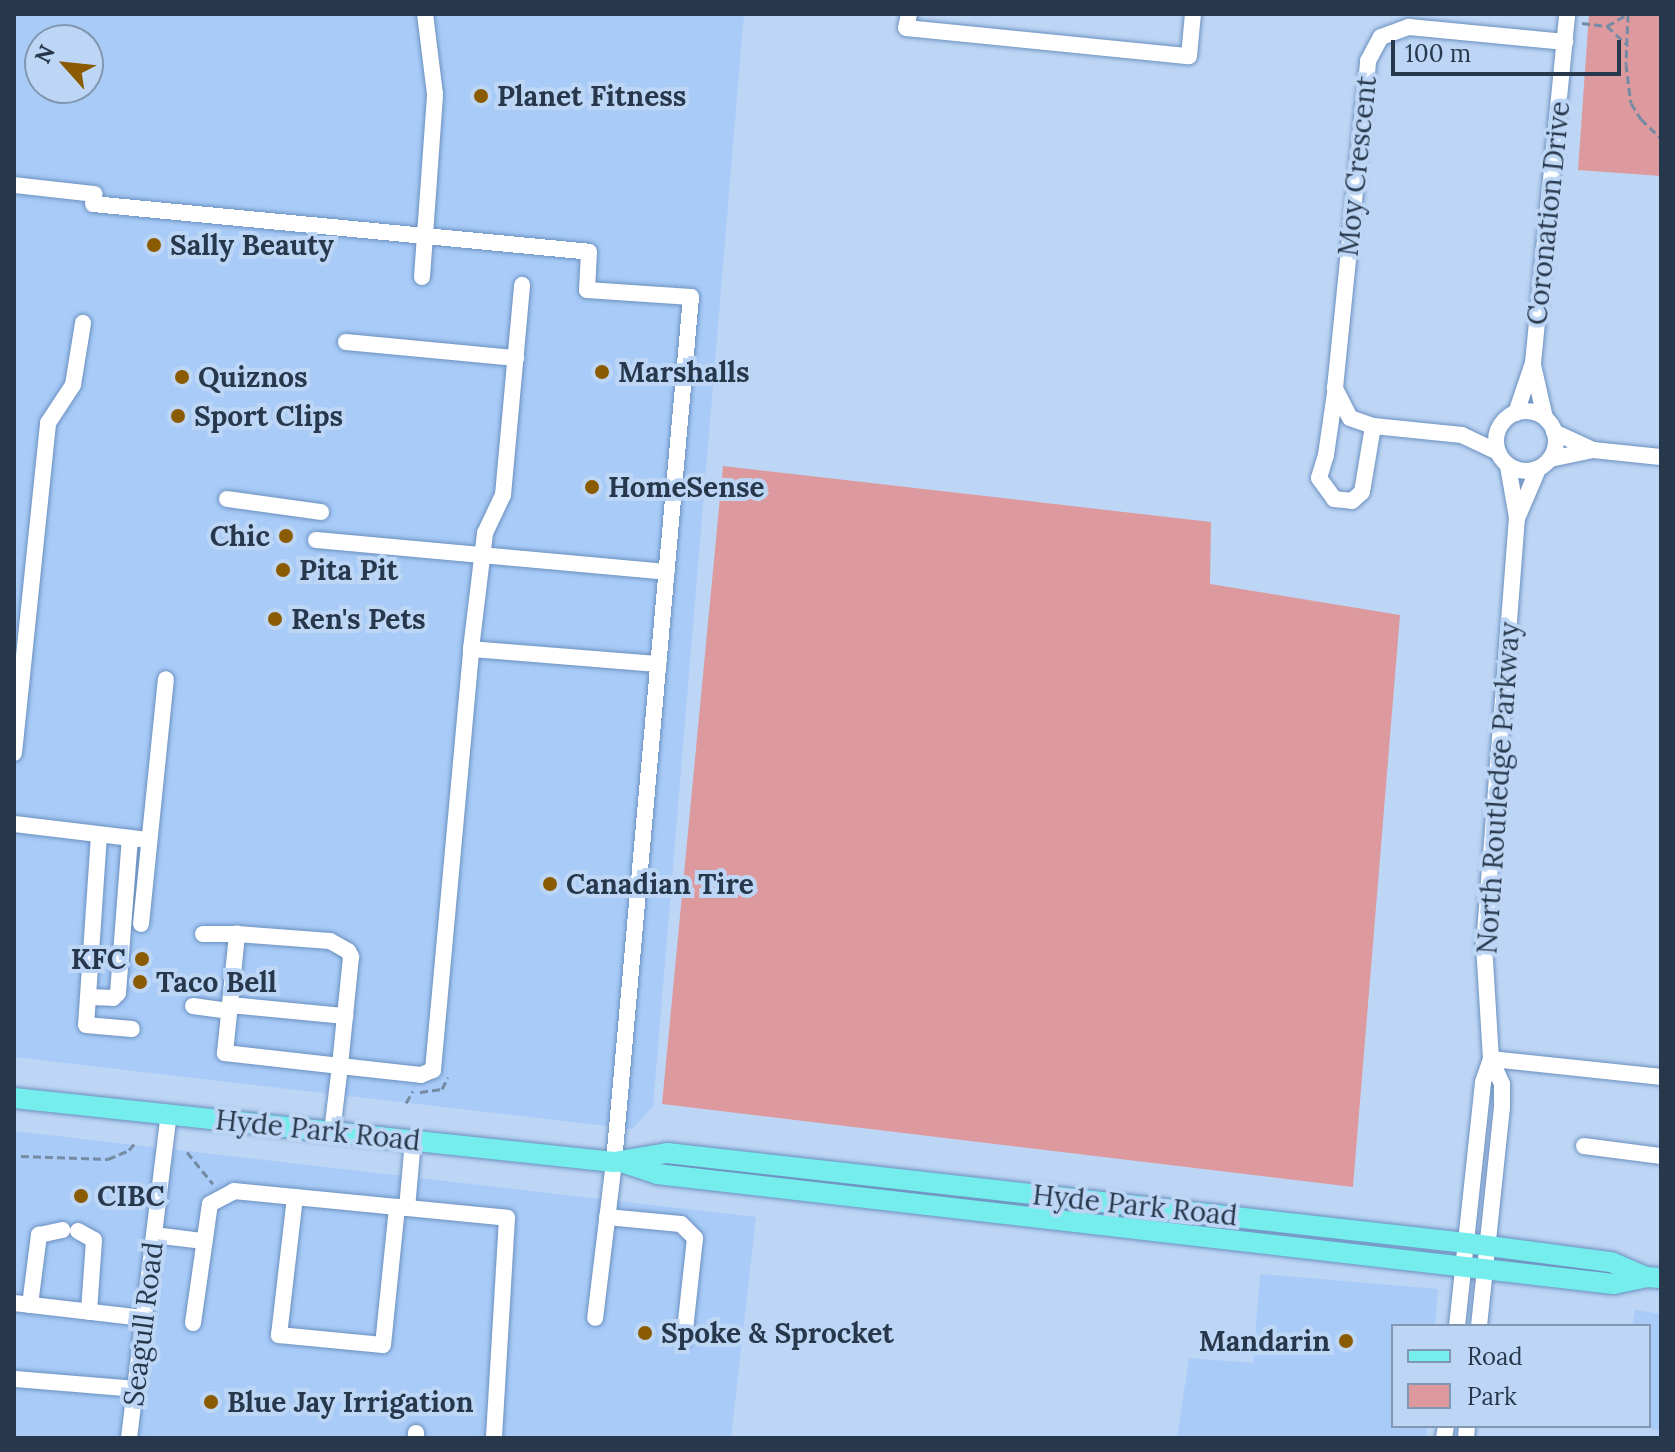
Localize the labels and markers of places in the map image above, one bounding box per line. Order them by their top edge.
place label: Planet Fitness [497,79,686,113]
marker: Planet Fitness [472,87,490,105]
place label: Sally Beauty [170,228,334,262]
marker: Sally Beauty [145,236,163,254]
place label: Marshalls [618,355,750,389]
place label: Quiznos [198,360,308,394]
marker: Marshalls [593,363,611,381]
marker: Quiznos [173,368,191,386]
place label: Sport Clips [194,399,343,433]
marker: Sport Clips [169,407,187,425]
place label: HomeSense [608,470,765,504]
marker: HomeSense [583,478,601,496]
place label: Chic [210,519,270,553]
marker: Chic [277,527,295,545]
place label: Pita Pit [299,553,398,587]
marker: Pita Pit [274,561,292,579]
place label: Ren's Pets [291,602,426,636]
marker: Ren's Pets [266,610,284,628]
place label: Canadian Tire [566,867,754,901]
marker: Canadian Tire [541,875,559,893]
place label: KFC [71,942,126,976]
marker: KFC [133,950,151,968]
place label: Taco Bell [156,965,277,999]
marker: Taco Bell [131,973,149,991]
place label: CIBC [97,1179,165,1213]
marker: CIBC [72,1187,90,1205]
place label: Spoke & Sprocket [661,1316,894,1350]
marker: Spoke & Sprocket [636,1324,654,1342]
place label: Mandarin [1199,1324,1330,1358]
marker: Mandarin [1337,1332,1355,1350]
place label: Blue Jay Irrigation [227,1385,474,1419]
marker: Blue Jay Irrigation [202,1393,220,1411]

